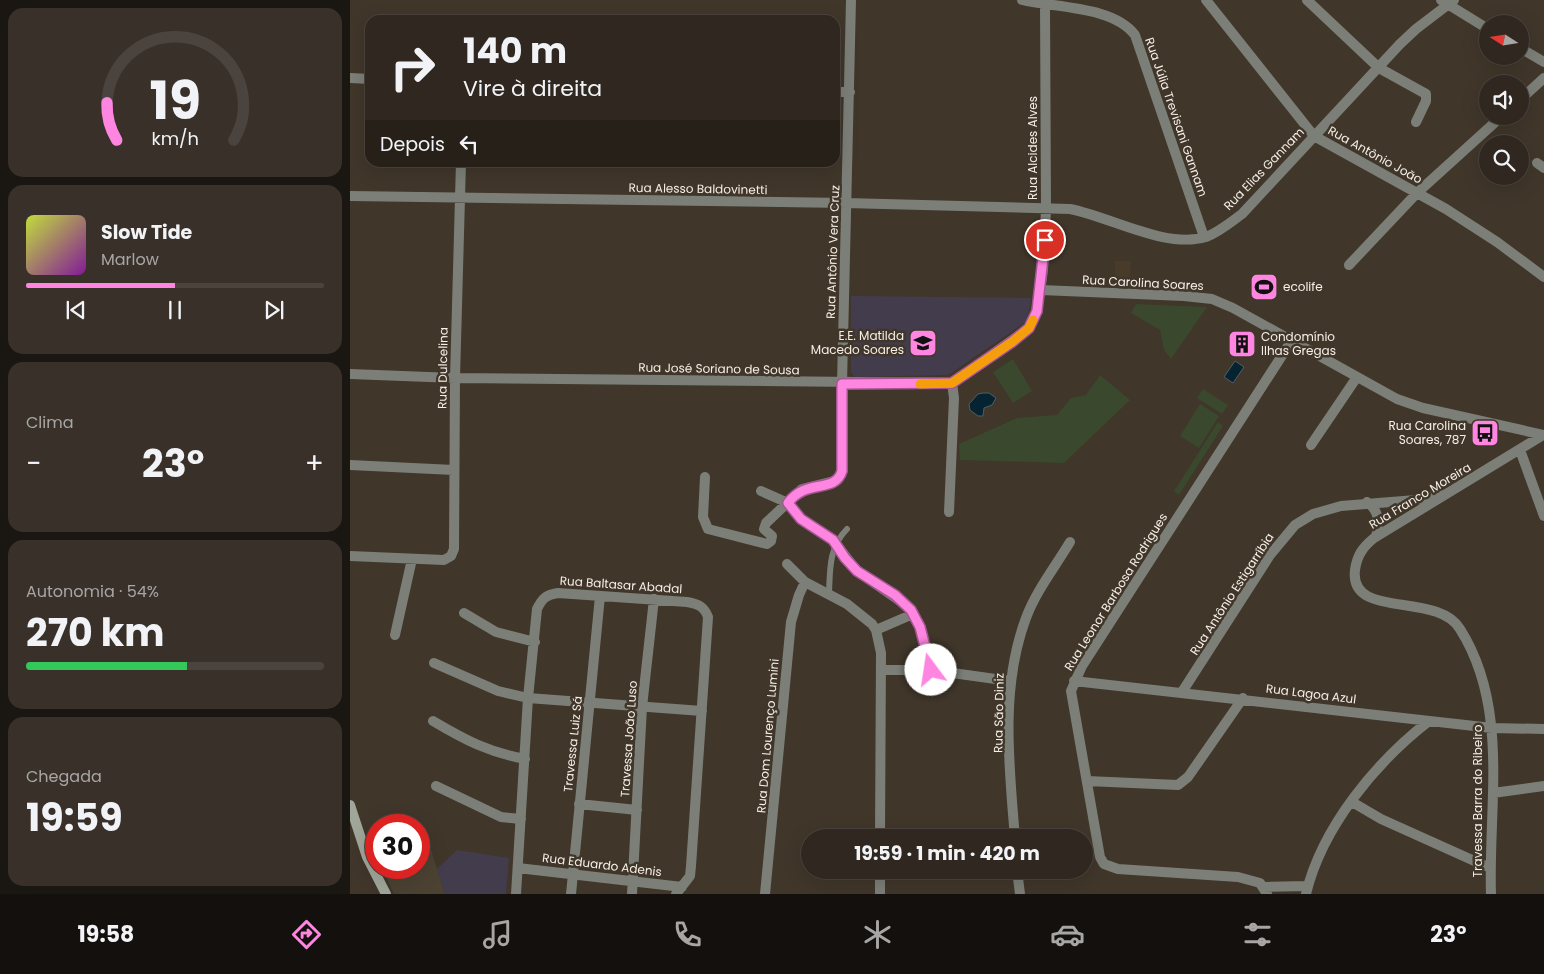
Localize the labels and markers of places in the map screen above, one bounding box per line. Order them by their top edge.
pin [1024,219,1066,261]
sports icon: ecolife [1249,272,1279,302]
place label: ecolife [1283,278,1323,295]
place label: E.E. Matilda Macedo Soares [811,327,904,358]
school or university icon: E.E. Matilda Macedo Soares [908,328,938,358]
place label: Condomínio Ilhas Gregas [1261,328,1336,359]
building icon: Condomínio Ilhas Gregas [1227,329,1257,359]
place label: Rua Carolina Soares, 787 [1388,417,1466,448]
bus stop icon: Rua Carolina Soares, 787 [1470,418,1500,448]

